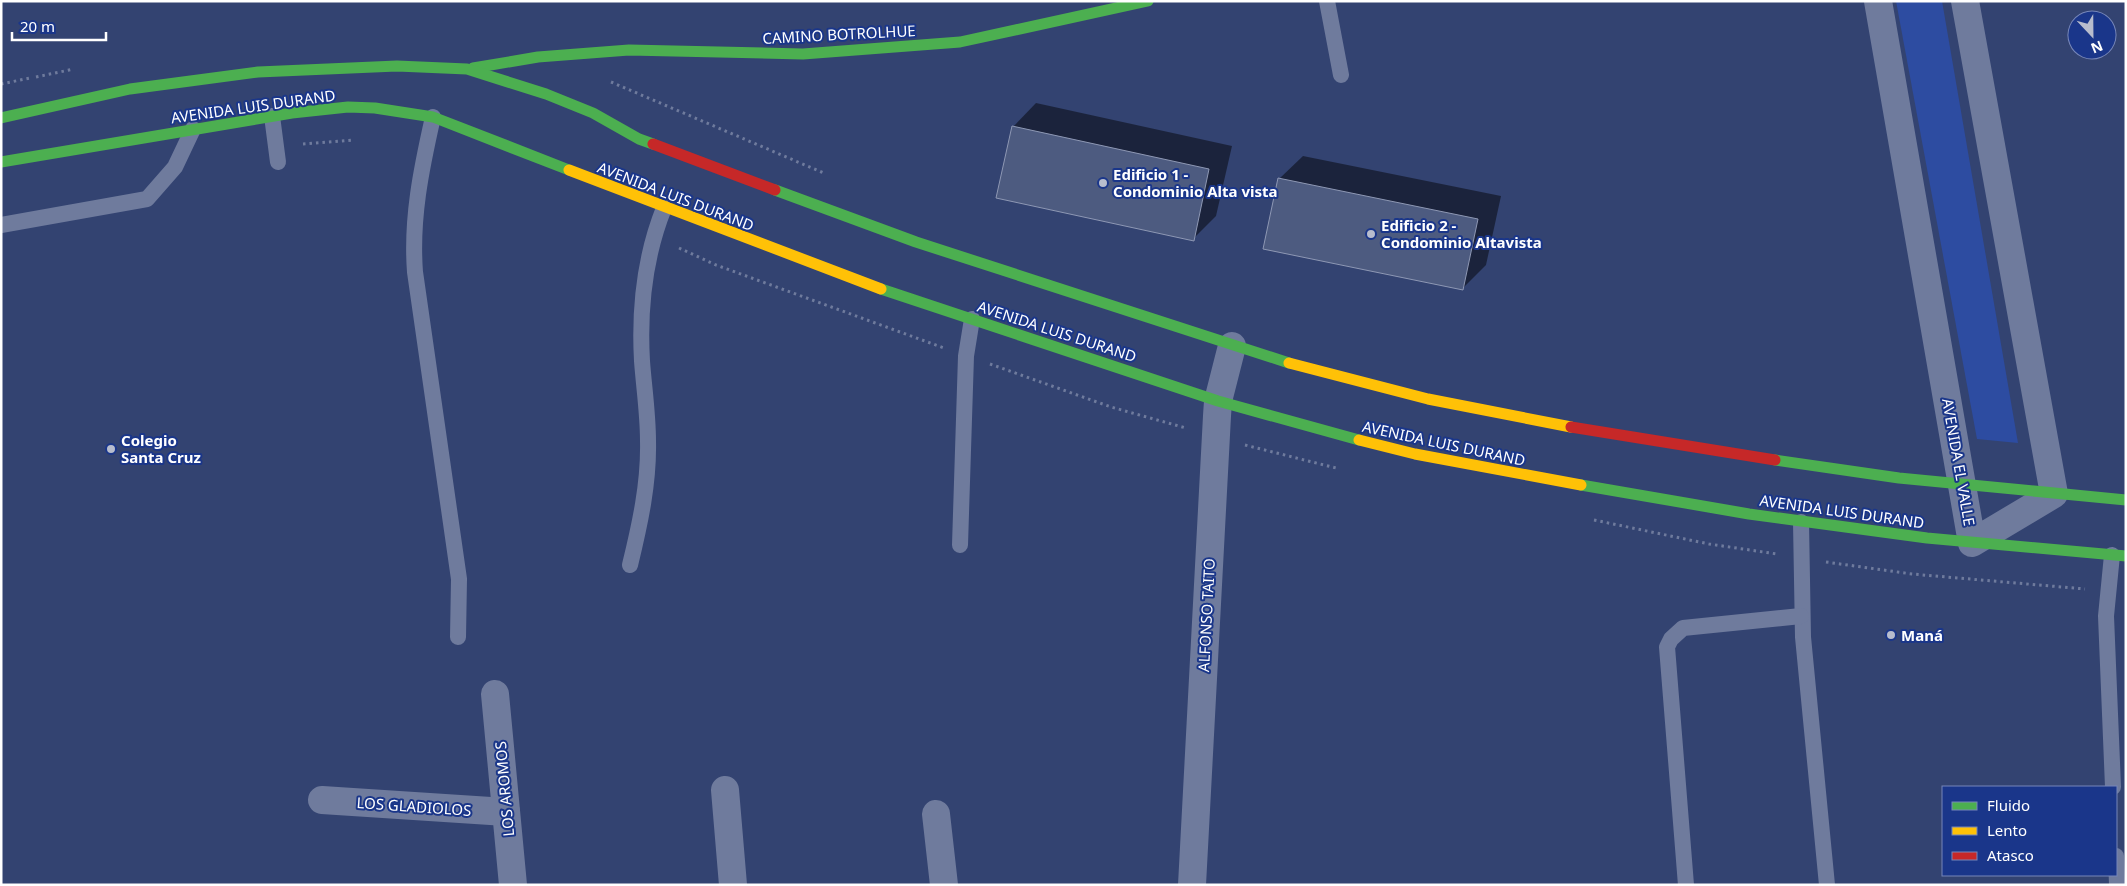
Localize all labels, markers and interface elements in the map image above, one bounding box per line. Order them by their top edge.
scale bar [12,10,106,42]
north arrow [2067,10,2117,60]
text: 20 m [20,16,55,36]
street label: CAMINO BOTROLHUE [762,20,916,48]
text: N [2088,37,2106,58]
street label: AVENIDA LUIS DURAND [169,85,337,127]
street label: AVENIDA LUIS DURAND [595,157,757,235]
place label: Edificio 1 - Condominio Alta vista [1113,164,1278,201]
marker: Edificio 1 - Condominio Alta vista [1097,177,1109,189]
place label: Edificio 2 - Condominio Altavista [1381,215,1542,252]
marker: Edificio 2 - Condominio Altavista [1365,228,1377,240]
street label: AVENIDA LUIS DURAND [975,296,1139,366]
street label: AVENIDA EL VALLE [1938,397,1980,527]
street label: AVENIDA LUIS DURAND [1361,416,1527,470]
place label: Colegio Santa Cruz [121,430,201,467]
marker: Colegio Santa Cruz [105,443,117,455]
street label: AVENIDA LUIS DURAND [1758,490,1926,532]
street label: ALFONSO TAITO [1193,558,1219,672]
place label: Maná [1901,625,1943,645]
marker: Maná [1885,629,1897,641]
street label: LOS AROMOS [490,741,518,837]
legend [1942,786,2117,876]
street label: LOS GLADIOLOS [356,792,472,820]
text: Fluido [1987,795,2030,815]
text: Lento [1987,820,2027,840]
text: Atasco [1987,845,2034,865]

